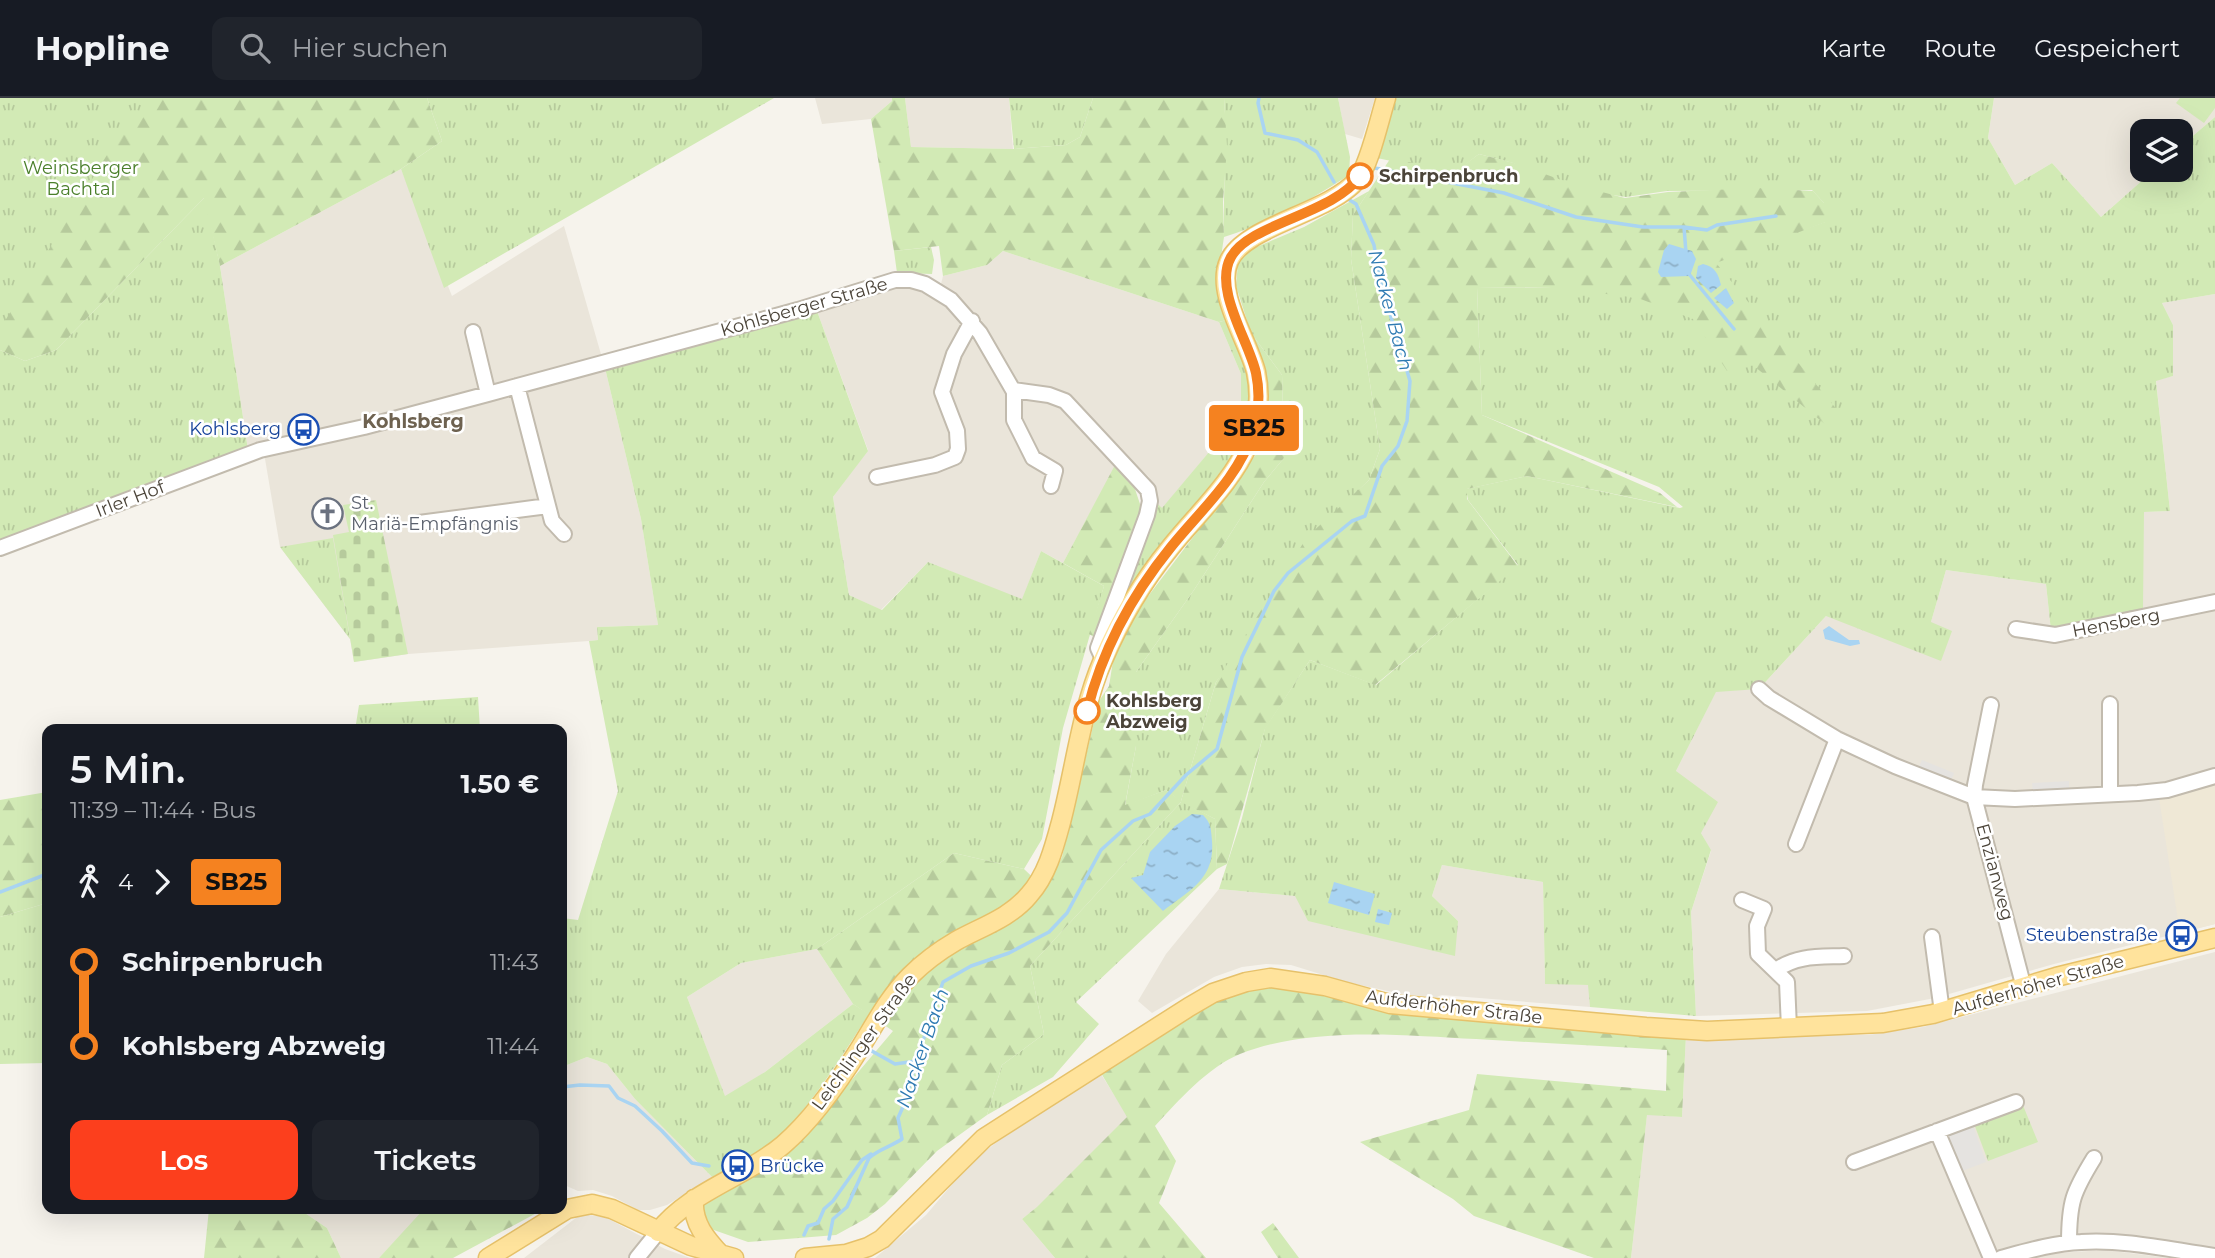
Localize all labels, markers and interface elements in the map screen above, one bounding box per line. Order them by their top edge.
search box [212,17,702,80]
text: Hopline [35,28,170,68]
icon: search [236,29,274,67]
text: Hier suchen [292,32,448,64]
text: Karte [1821,34,1886,63]
text: Route [1924,34,1996,63]
text: Gespeichert [2034,34,2180,63]
map controls [2130,119,2193,182]
button: layers [2130,119,2193,182]
park label: Weinsberger Bachtal [23,157,139,200]
marker: Schirpenbruch [1347,163,1373,189]
place label: Schirpenbruch [1379,165,1518,187]
water label: Nacker Bach [1363,247,1418,373]
street label: Kohlsberger Straße [718,273,890,341]
line badge: SB25 [1205,405,1303,451]
district label: Kohlsberg [362,410,464,433]
bus stop icon: Kohlsberg [287,412,321,446]
text: SB25 [1223,413,1285,442]
place label: Kohlsberg [189,418,281,440]
street label: Irler Hof [92,475,168,522]
place label: St. Mariä-Empfängnis [351,492,519,535]
church icon: St. Mariä-Empfängnis [311,496,345,530]
street label: Hensberg [2070,604,2162,642]
place label: Kohlsberg Abzweig [1105,690,1202,733]
marker: Kohlsberg Abzweig [1074,698,1100,724]
text: 5 Min. [70,746,185,793]
text: 1.50 € [460,768,539,800]
text: 11:39 – 11:44 · Bus [70,796,256,824]
street label: Enzianweg [1971,821,2019,923]
icon: walk [70,863,108,901]
icon: forward [143,863,181,901]
text: SB25 [205,867,267,896]
text: 4 [118,868,133,896]
bus stop icon: Steubenstraße [2164,918,2198,952]
place label: Steubenstraße [2026,924,2158,946]
text: Schirpenbruch [122,946,323,978]
text: 11:43 [490,948,539,976]
street label: Aufderhöher Straße [1950,950,2127,1020]
street label: Leichlinger Straße [807,969,921,1115]
street label: Aufderhöher Straße [1364,985,1544,1029]
water label: Nacker Bach [891,986,954,1111]
text: Kohlsberg Abzweig [122,1030,386,1062]
text: 11:44 [487,1032,539,1060]
button: Los [70,1120,298,1200]
button: Tickets [312,1120,539,1200]
bus stop icon: Brücke [720,1149,754,1183]
place label: Brücke [760,1155,824,1177]

